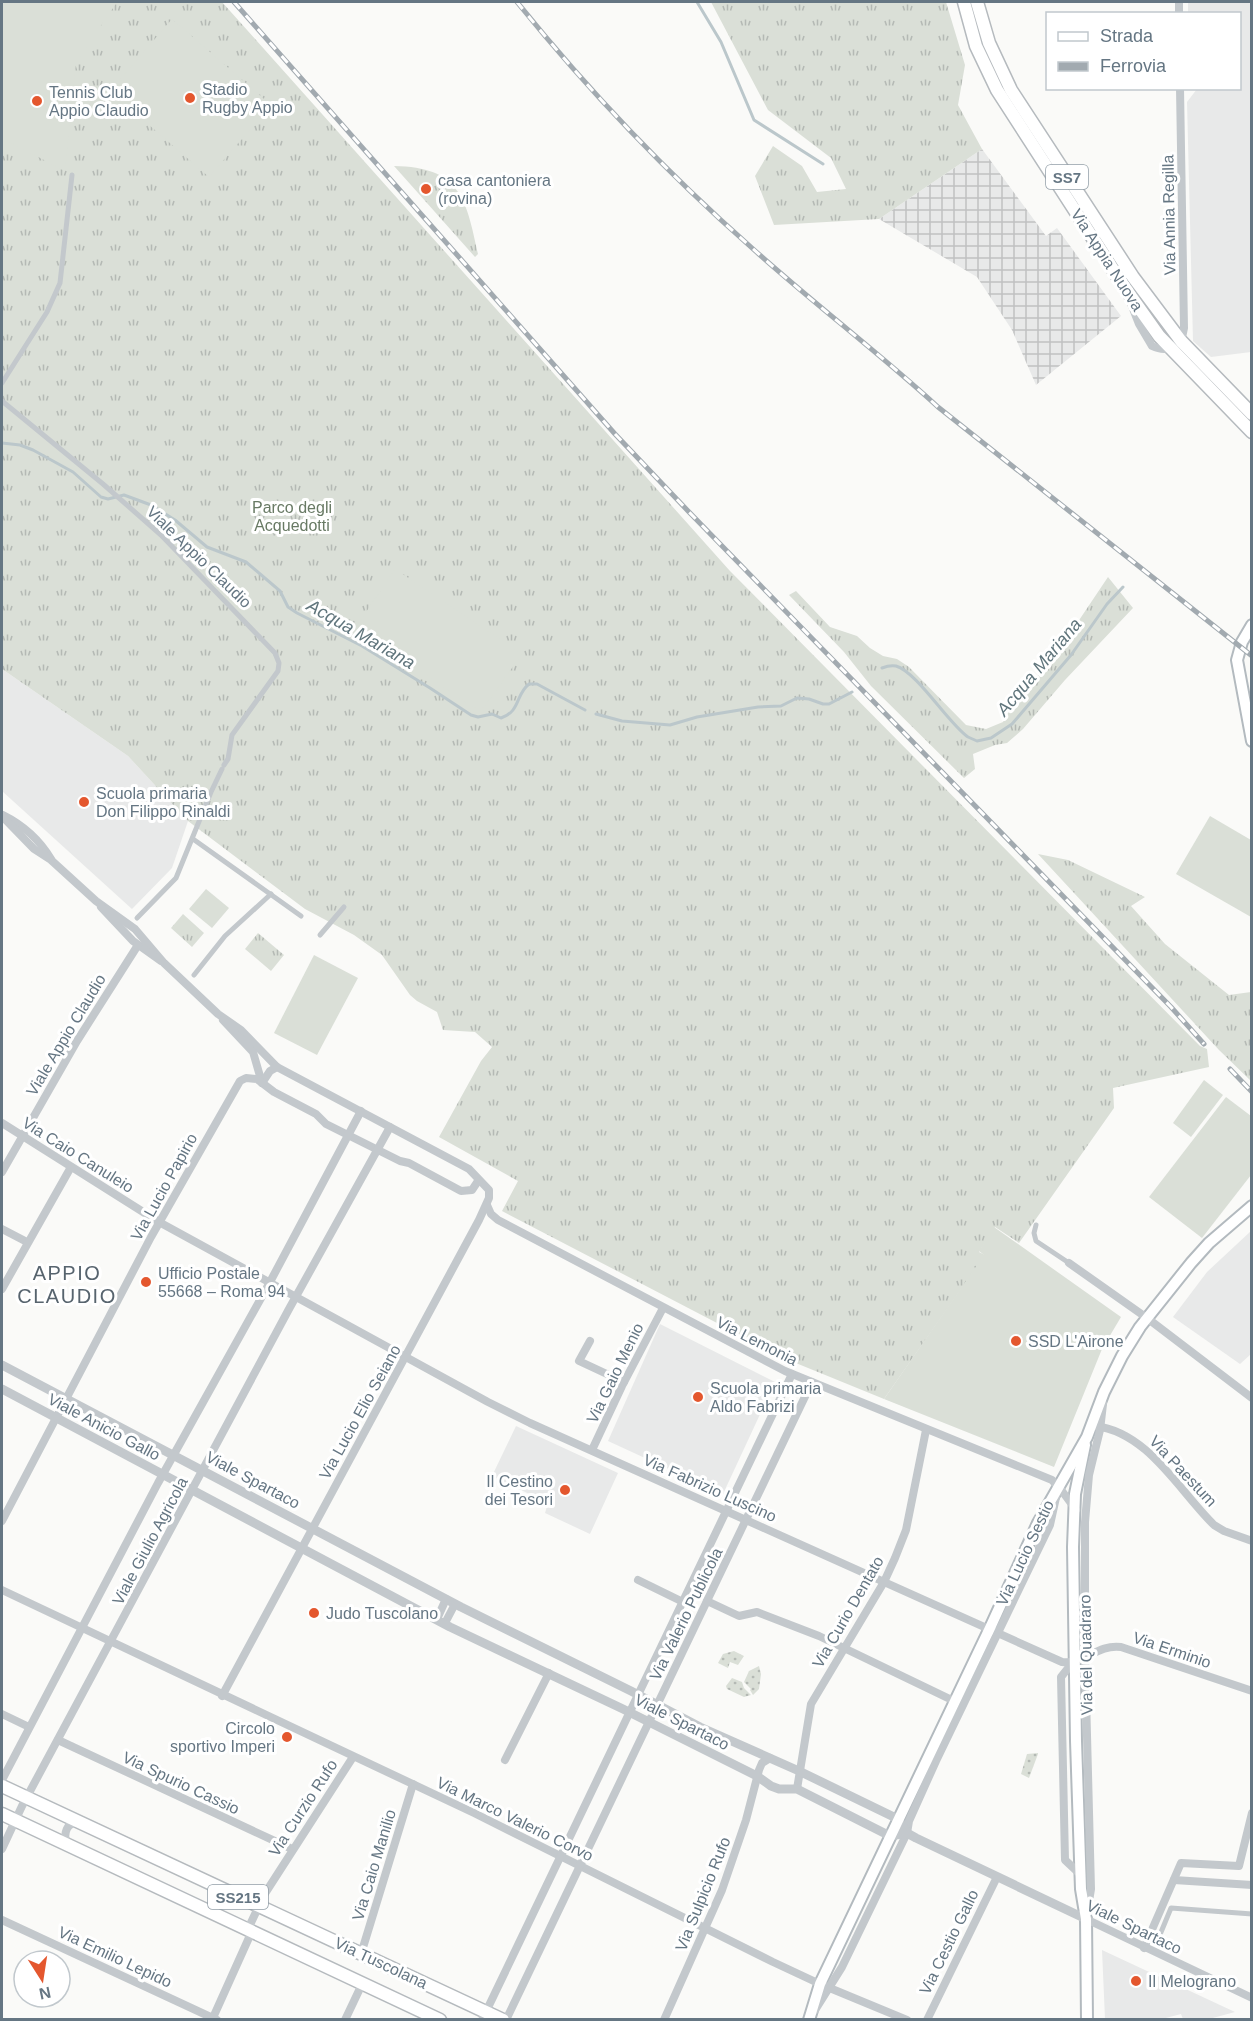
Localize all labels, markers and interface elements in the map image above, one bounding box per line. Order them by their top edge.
legend [1046,12,1241,90]
text: Strada [1100,26,1154,46]
text: Ferrovia [1100,56,1167,76]
place label: Stadio Rugby Appio [202,81,293,116]
place label: Tennis Club Appio Claudio [49,84,149,119]
marker: Stadio Rugby Appio [183,91,197,105]
marker: Tennis Club Appio Claudio [30,94,44,108]
street label: Via Annia Regilla [1159,154,1179,275]
road number: SS7 [1046,165,1088,189]
place label: casa cantoniera (rovina) [438,172,551,207]
marker: casa cantoniera (rovina) [419,182,433,196]
street label: Via Appia Nuova [1068,206,1146,314]
park label: Parco degli Acquedotti [252,499,332,534]
street label: Viale Appio Claudio [143,503,255,611]
water label: Acqua Mariana [303,595,418,673]
water label: Acqua Mariana [992,614,1086,721]
place label: Scuola primaria Don Filippo Rinaldi [96,785,230,820]
marker: Scuola primaria Don Filippo Rinaldi [77,795,91,809]
street label: Viale Appio Claudio [23,971,109,1099]
street label: Via Caio Canuleio [19,1114,137,1196]
street label: Via Lucio Papirio [128,1130,201,1244]
district label: APPIO CLAUDIO [17,1262,117,1307]
place label: Ufficio Postale 55668 – Roma 94 [158,1265,285,1300]
marker: Ufficio Postale 55668 – Roma 94 [139,1275,153,1289]
street label: Via Lemonia [714,1313,800,1369]
street label: Via Gaio Menio [583,1320,647,1426]
place label: SSD L'Airone [1028,1333,1124,1350]
marker: SSD L'Airone [1009,1334,1023,1348]
street label: Via Lucio Elio Seiano [316,1342,404,1482]
place label: Scuola primaria Aldo Fabrizi [710,1380,821,1415]
street label: Viale Anicio Gallo [45,1390,163,1464]
marker: Scuola primaria Aldo Fabrizi [691,1390,705,1404]
street label: Via Paestum [1146,1432,1220,1510]
street label: Viale Spartaco [203,1448,303,1512]
street label: Via Fabrizio Luscino [641,1451,779,1525]
place label: Il Cestino dei Tesori [485,1473,553,1508]
street label: Viale Giulio Agricola [109,1474,191,1608]
marker: Il Cestino dei Tesori [558,1483,572,1497]
street label: Via Lucio Sestio [993,1497,1057,1608]
street label: Via Valerio Publicola [647,1545,726,1683]
street label: Via Curio Dentato [809,1553,887,1671]
street label: Via del Quadraro [1076,1594,1096,1715]
place label: Judo Tuscolano [326,1605,438,1622]
marker: Judo Tuscolano [307,1606,321,1620]
street label: Via Erminio [1131,1629,1213,1671]
street label: Viale Spartaco [632,1691,732,1753]
place label: Circolo sportivo Imperi [170,1720,275,1755]
marker: Circolo sportivo Imperi [280,1730,294,1744]
street label: Via Spurio Cassio [120,1748,242,1818]
street label: Via Curzio Rufo [265,1756,341,1859]
street label: Via Marco Valerio Corvo [434,1774,596,1864]
street label: Via Caio Manilio [349,1807,399,1923]
street label: Via Sulpicio Rufo [672,1834,734,1954]
road number: SS215 [208,1885,268,1909]
street label: Via Cestio Gallo [916,1887,982,1997]
street label: Viale Spartaco [1084,1897,1184,1957]
street label: Via Emilio Lepido [56,1923,175,1991]
street label: Via Tuscolana [332,1934,430,1992]
north arrow [12,1949,72,2009]
place label: Il Melograno [1148,1973,1236,1990]
marker: Il Melograno [1129,1974,1143,1988]
text: N [38,1984,52,2003]

